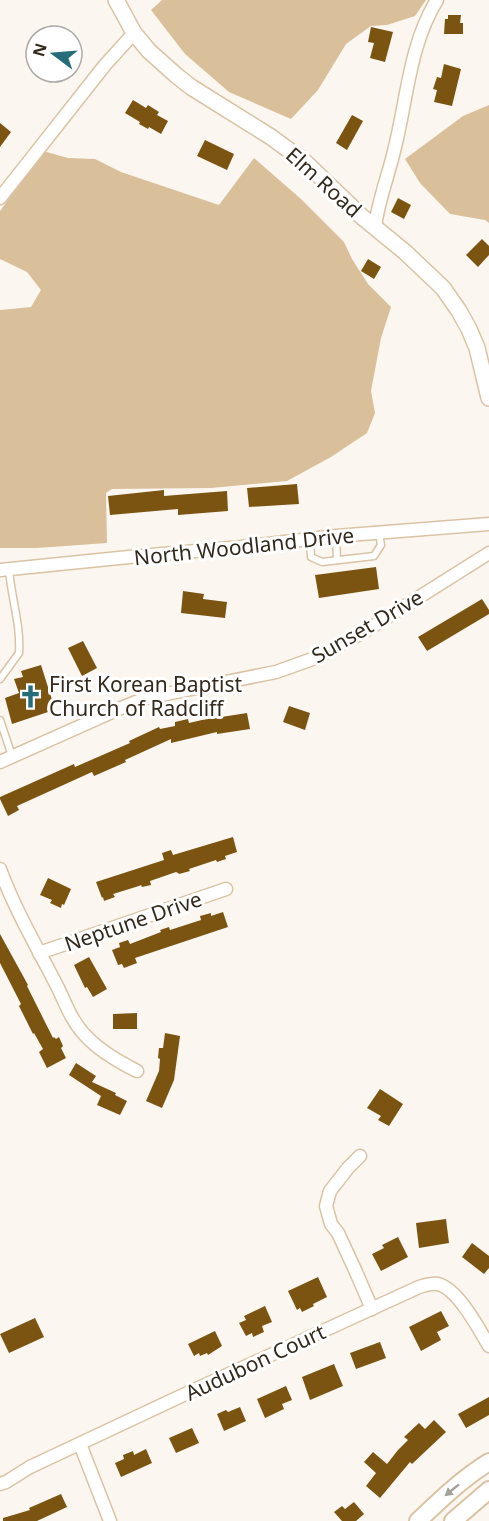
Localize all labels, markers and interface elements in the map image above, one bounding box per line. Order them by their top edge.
north arrow [24,24,84,84]
text: N [27,41,52,59]
street label: Elm Road [280,141,368,223]
street label: North Woodland Drive [133,521,355,571]
street label: Sunset Drive [306,583,428,669]
place label: First Korean Baptist Church of Radcliff [49,670,243,722]
church icon: First Korean Baptist Church of Radcliff [18,683,44,709]
street label: Neptune Drive [61,884,205,958]
street label: Audubon Court [180,1317,330,1407]
one-way arrow [444,1483,460,1496]

